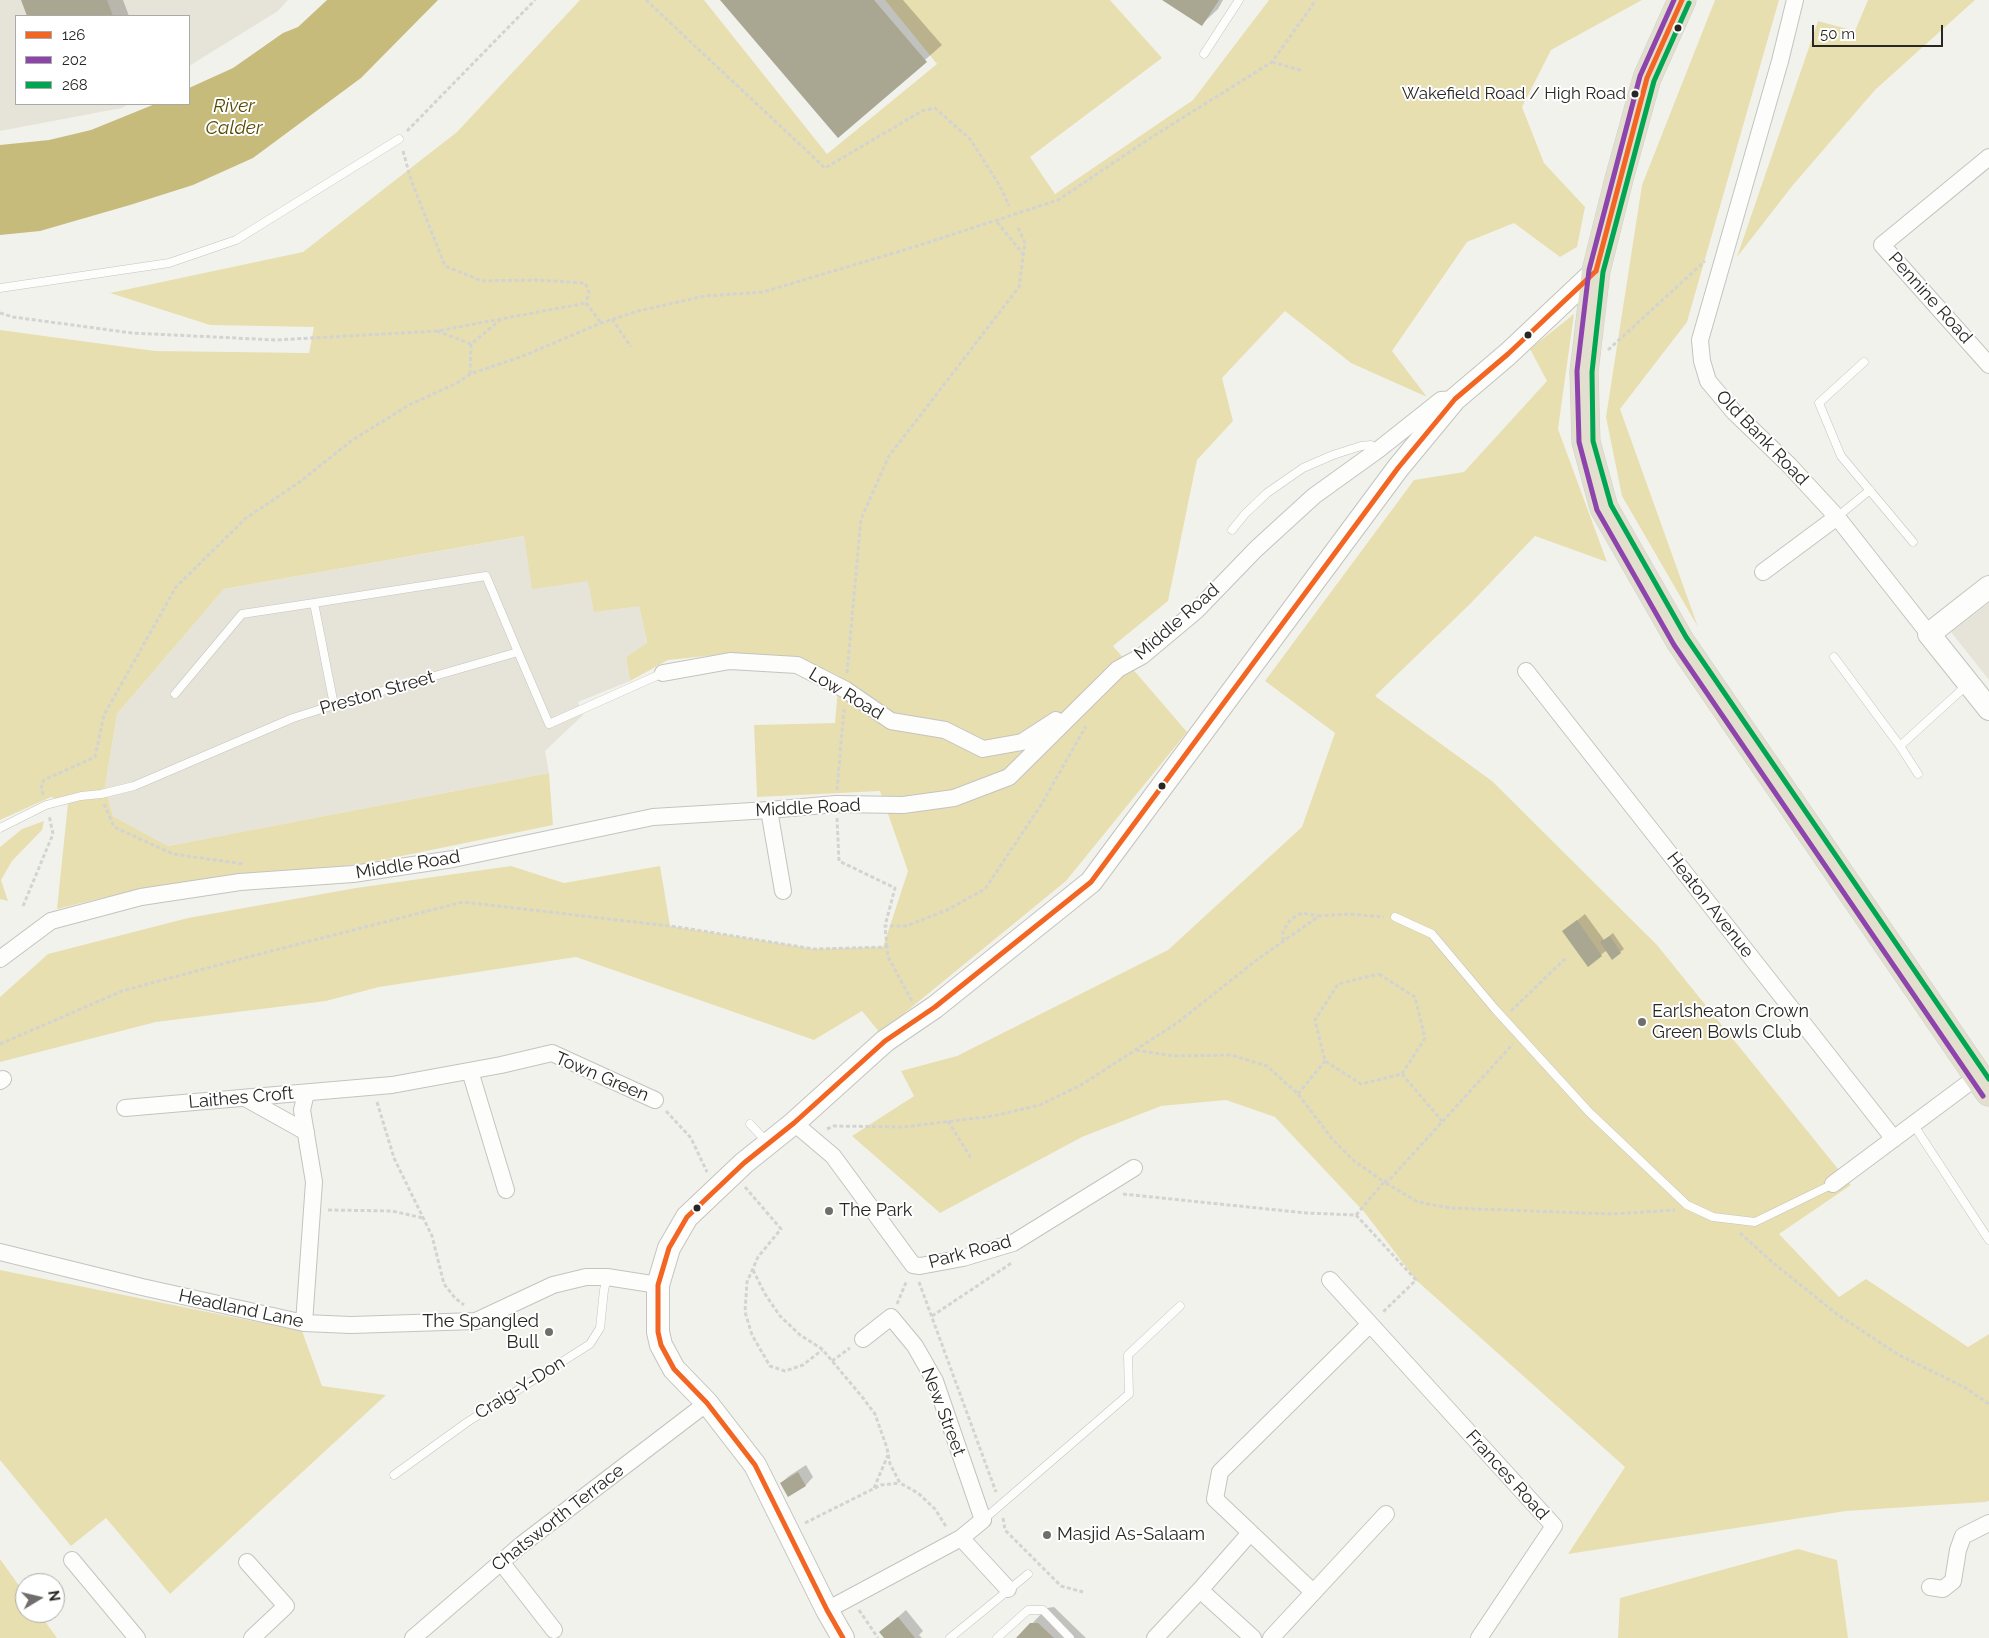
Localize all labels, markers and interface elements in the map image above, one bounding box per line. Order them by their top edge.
legend [15,15,190,105]
scale bar [1814,15,1945,47]
unlabelled marker [1673,23,1683,33]
text: 50 m [1820,25,1855,43]
text: 126 [62,26,85,44]
text: 202 [62,51,87,69]
text: 268 [62,76,88,94]
place label: Wakefield Road / High Road [1402,84,1626,104]
marker: Wakefield Road / High Road [1630,89,1640,99]
water label: River Calder [206,95,262,139]
street label: Pennine Road [1883,248,1977,348]
unlabelled marker [1523,330,1533,340]
street label: Old Bank Road [1711,386,1813,490]
street label: Middle Road [1130,579,1224,665]
street label: Low Road [805,663,887,725]
street label: Preston Street [317,666,437,720]
unlabelled marker [1157,781,1167,791]
street label: Middle Road [755,794,861,822]
street label: Middle Road [354,846,462,884]
street label: Heaton Avenue [1662,848,1758,962]
place label: Earlsheaton Crown Green Bowls Club [1652,1001,1809,1044]
marker: Earlsheaton Crown Green Bowls Club [1636,1016,1648,1028]
street label: Town Green [552,1048,652,1106]
street label: Laithes Croft [188,1083,294,1113]
place label: The Park [839,1200,912,1222]
unlabelled marker [692,1203,702,1213]
marker: The Park [823,1205,835,1217]
street label: Park Road [926,1231,1014,1273]
street label: Headland Lane [177,1285,305,1333]
place label: The Spangled Bull [422,1311,539,1354]
marker: The Spangled Bull [543,1326,555,1338]
street label: Craig-Y-Don [471,1352,569,1424]
street label: New Street [916,1365,970,1459]
street label: Frances Road [1461,1426,1553,1524]
street label: Chatsworth Terrace [488,1460,628,1576]
place label: Masjid As-Salaam [1057,1524,1205,1546]
marker: Masjid As-Salaam [1041,1529,1053,1541]
north arrow [15,1573,65,1623]
text: N [45,1589,63,1602]

